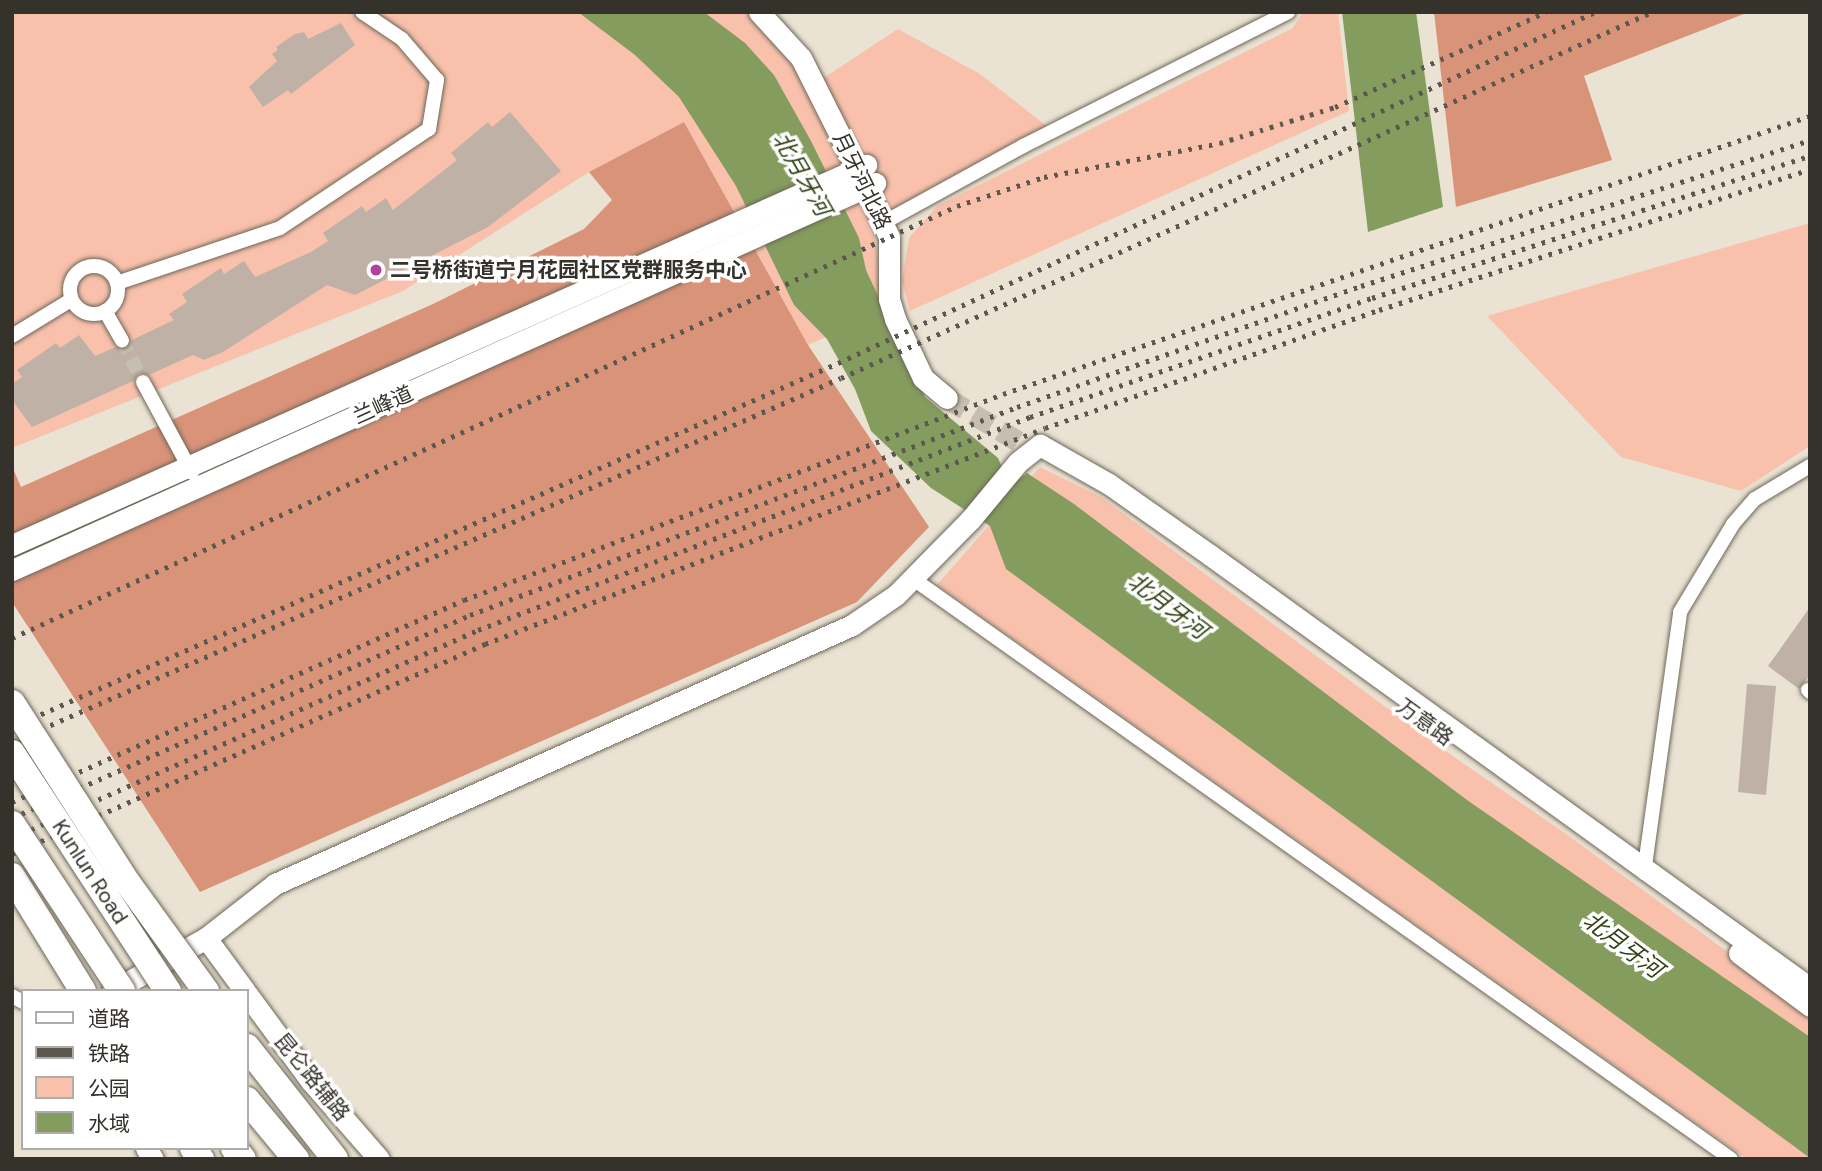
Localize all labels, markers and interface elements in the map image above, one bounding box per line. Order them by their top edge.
water label: 北月牙河 [767,127,837,221]
street label: 月牙河北路 [828,128,896,234]
place label: 二号桥街道宁月花园社区党群服务中心 [390,257,747,283]
marker: 二号桥街道宁月花园社区党群服务中心 [368,262,384,278]
street label: 兰峰道 [349,381,417,429]
water label: 北月牙河 [1123,567,1213,645]
street label: 万意路 [1392,693,1458,751]
street label: Kunlun Road [47,815,133,929]
water label: 北月牙河 [1578,906,1668,984]
legend [21,989,248,1150]
text: 道路 [88,1005,130,1033]
street label: 昆仑路辅路 [269,1028,355,1126]
text: 铁路 [88,1040,130,1068]
text: 公园 [88,1075,130,1103]
text: 水域 [88,1110,130,1138]

